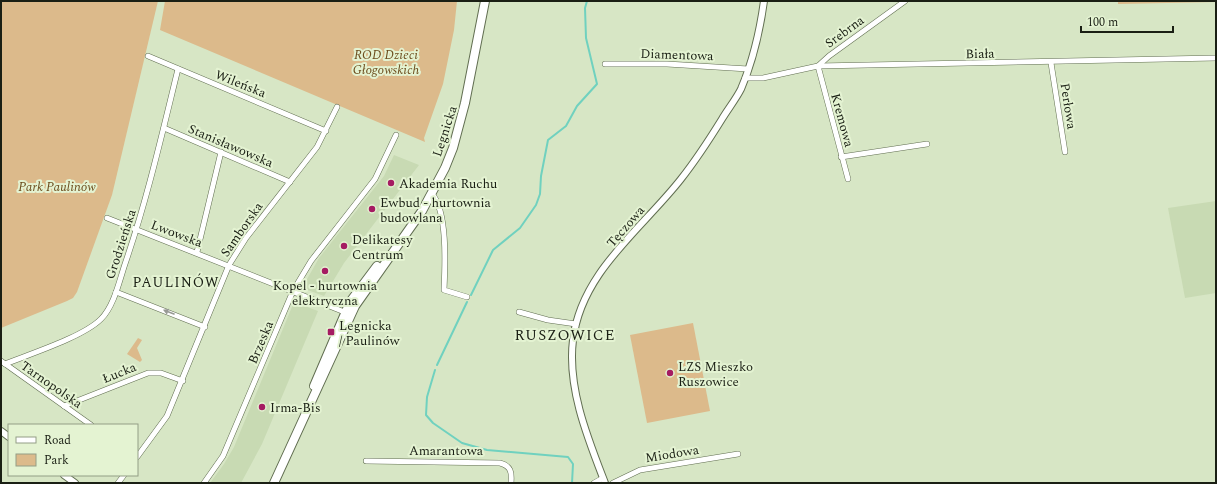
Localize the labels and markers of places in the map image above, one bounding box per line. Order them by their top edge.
place label: Akademia Ruchu [399,174,497,194]
marker: Akademia Ruchu [386,178,396,188]
place label: Ewbud - hurtownia budowlana [380,193,491,228]
marker: Ewbud - hurtownia budowlana [367,204,377,214]
place label: Delikatesy Centrum [352,230,413,265]
marker: Delikatesy Centrum [339,241,349,251]
marker: Kopel - hurtownia elektryczna [320,266,330,276]
place label: Kopel - hurtownia elektryczna [273,276,378,311]
place label: Legnicka / Paulinów [339,316,401,351]
marker: Legnicka / Paulinów [326,327,336,337]
place label: LZS Mieszko Ruszowice [678,357,753,392]
marker: LZS Mieszko Ruszowice [665,368,675,378]
place label: Irma-Bis [270,398,321,418]
marker: Irma-Bis [257,402,267,412]

